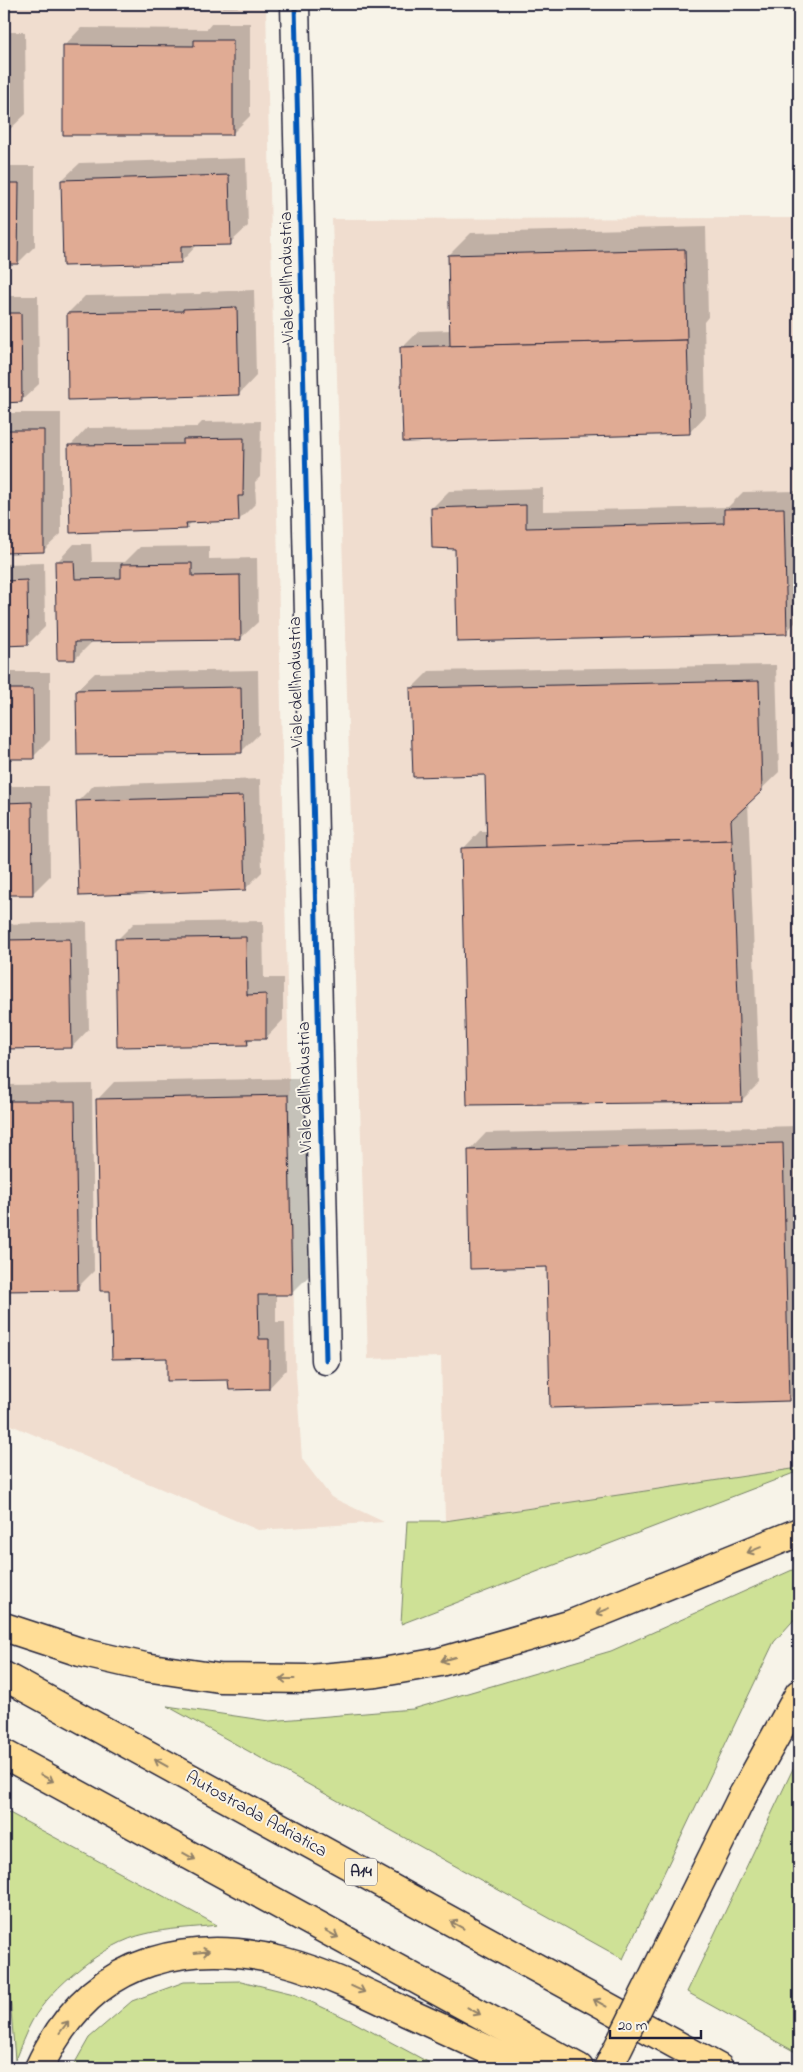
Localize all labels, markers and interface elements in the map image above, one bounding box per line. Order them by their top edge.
street label: Viale dell'Industria [274,211,302,344]
street label: Viale dell'Industria [283,616,311,749]
street label: Viale dell'Industria [292,1021,320,1154]
one-way arrow [747,1546,762,1556]
one-way arrow [596,1607,611,1616]
one-way arrow [441,1655,457,1665]
one-way arrow [280,1674,296,1684]
one-way arrow [155,1757,169,1767]
street label: Autostrada Adriatica [180,1765,332,1865]
one-way arrow [39,1773,54,1783]
one-way arrow [181,1851,196,1861]
road number: A14 [345,1858,377,1885]
one-way arrow [450,1920,465,1930]
one-way arrow [324,1929,338,1939]
one-way arrow [193,1947,209,1957]
one-way arrow [350,1984,365,1994]
one-way arrow [592,1998,607,2008]
one-way arrow [467,2007,481,2017]
scale bar [610,2007,702,2039]
text: 20 m [618,2015,648,2037]
one-way arrow [59,2020,69,2034]

